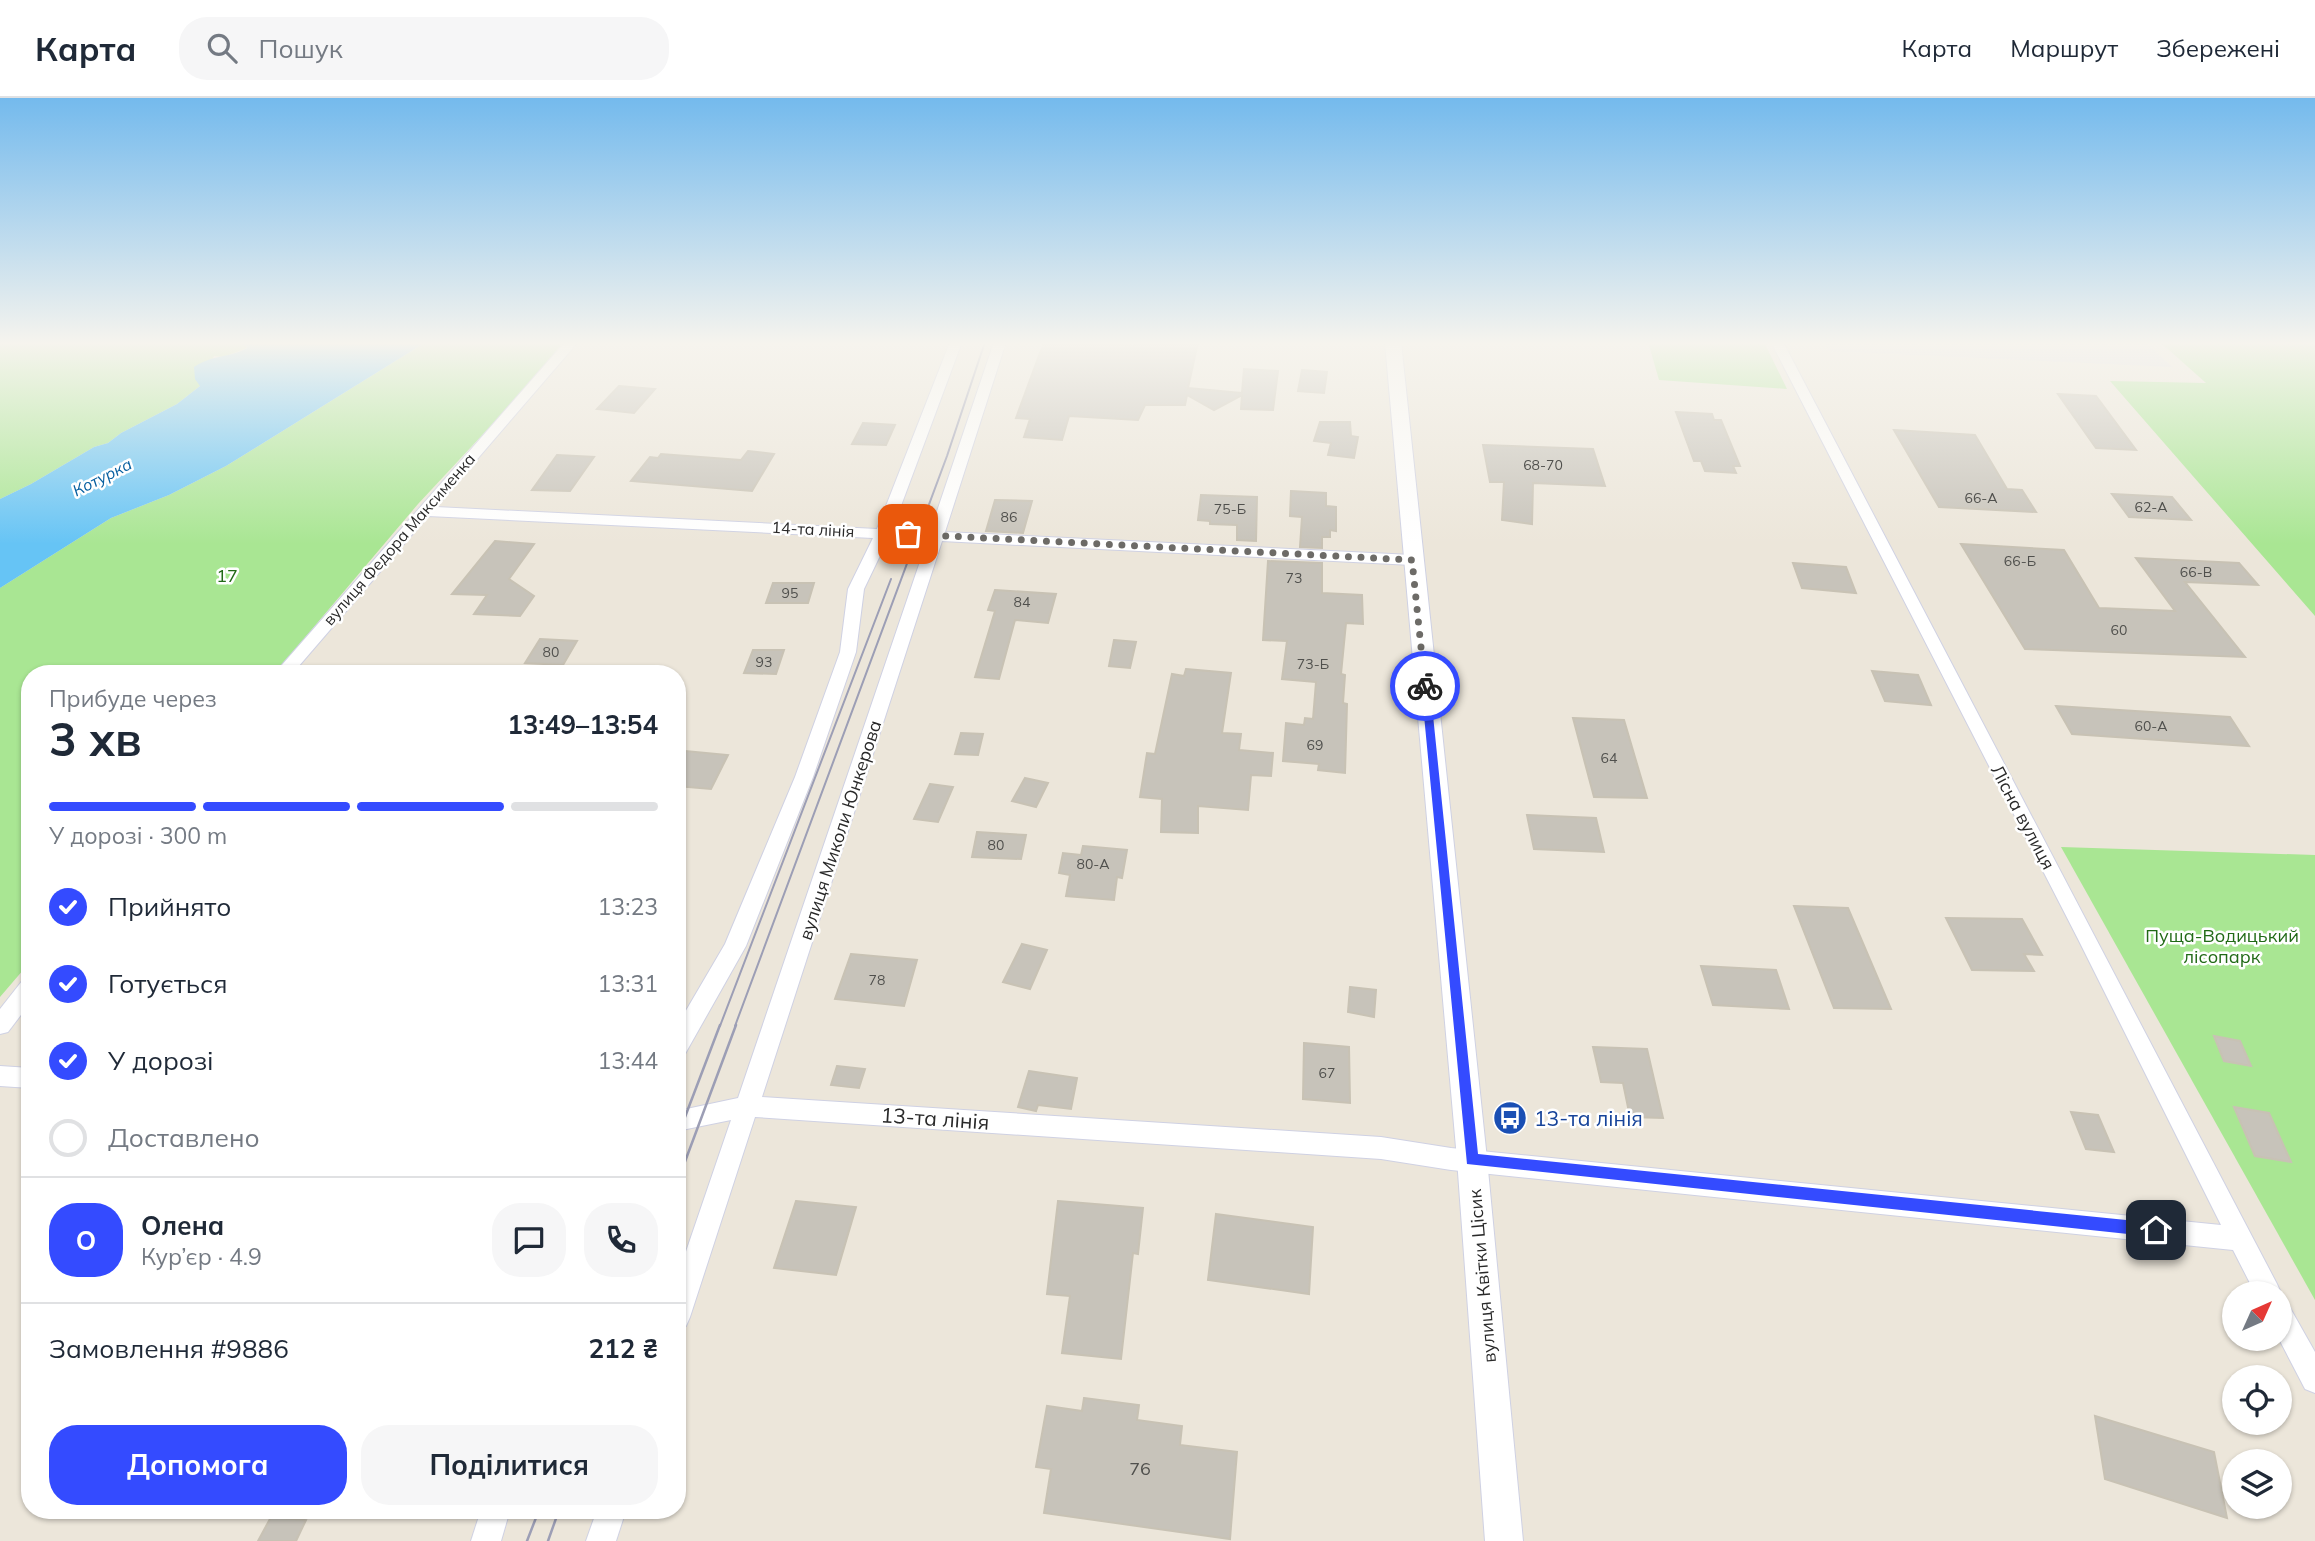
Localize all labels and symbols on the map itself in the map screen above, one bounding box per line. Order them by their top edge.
street label: вулиця Федора Максименка [319,449,479,629]
water label: Котурка [69,454,135,500]
house number: 68-70 [1523,456,1563,474]
house number: 66-А [1965,489,1998,507]
house number: 62-А [2135,498,2168,516]
house number: 75-Б [1214,500,1246,518]
pin [878,504,938,564]
house number: 86 [1001,508,1017,526]
street label: 14-та лінія [771,517,855,541]
house number: 66-Б [2004,552,2036,570]
house number: 66-В [2180,563,2212,581]
park label: 17 [216,564,238,587]
house number: 73 [1286,569,1302,587]
house number: 95 [782,584,798,602]
house number: 84 [1014,593,1031,611]
house number: 60 [2111,621,2127,639]
house number: 80 [543,643,559,661]
courier [1390,651,1460,721]
house number: 93 [756,653,772,671]
house number: 73-Б [1297,655,1329,673]
street label: вулиця Миколи Юнкерова [794,717,886,943]
house number: 60-А [2135,717,2168,735]
house number: 69 [1307,736,1323,754]
house number: 64 [1601,749,1618,767]
street label: Лісна вулиця [1986,761,2060,873]
house number: 80 [988,836,1004,854]
house number: 80-А [1077,855,1110,873]
park label: Пуща-Водицький лісопарк [2145,924,2299,968]
house number: 78 [869,971,885,989]
house number: 67 [1319,1064,1335,1082]
bus stop icon: 13-та лінія [1491,1099,1529,1137]
street label: 13-та лінія [880,1101,990,1135]
place label: 13-та лінія [1534,1105,1643,1131]
street label: вулиця Квітки Цісик [1463,1188,1501,1364]
pin [2126,1200,2186,1260]
north arrow [2222,1281,2292,1351]
house number: 76 [1129,1457,1151,1480]

